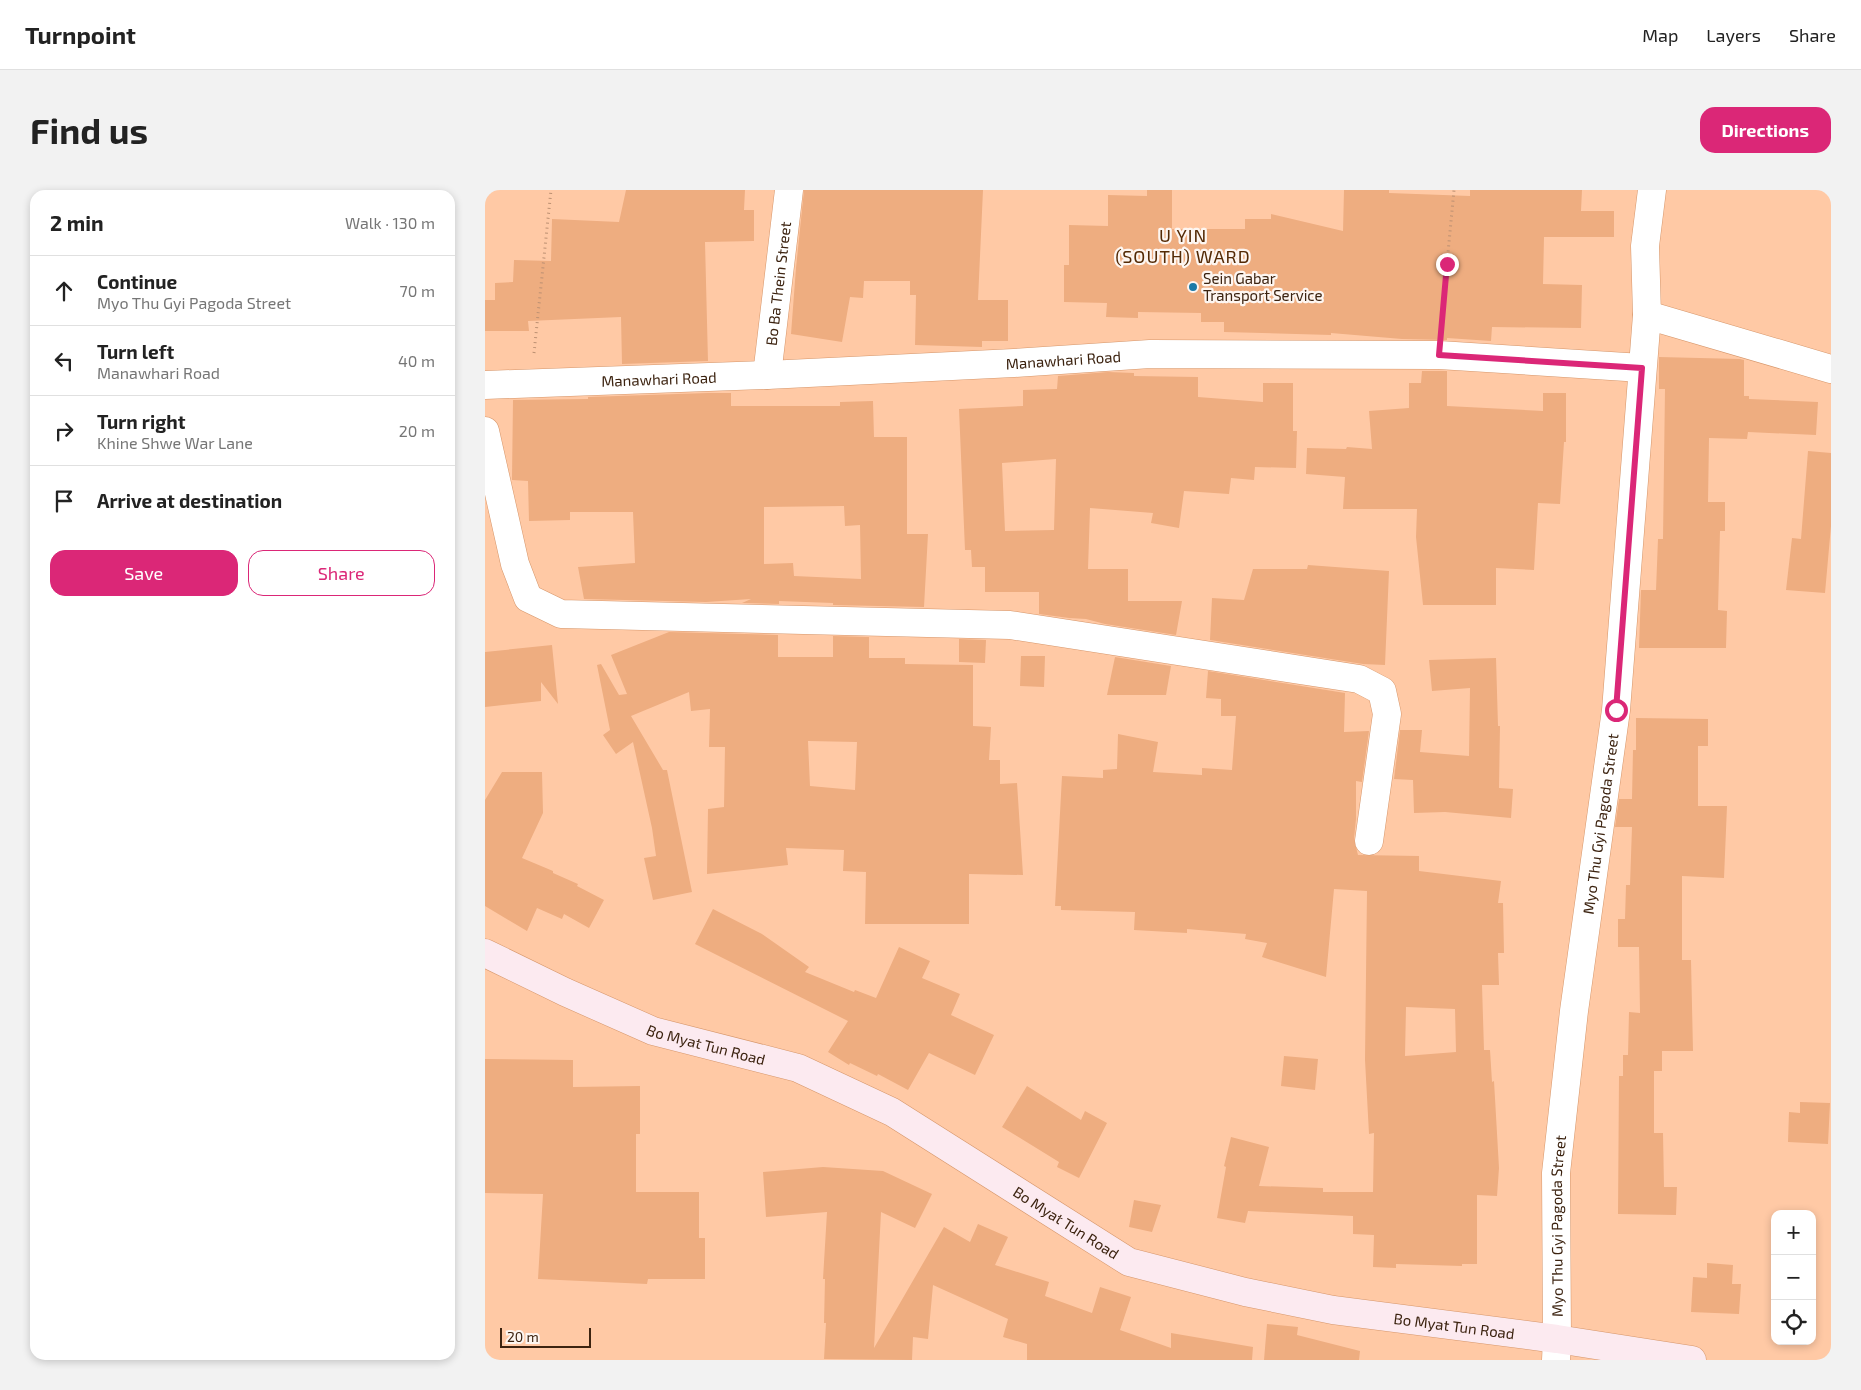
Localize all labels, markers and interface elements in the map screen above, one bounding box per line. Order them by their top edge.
text: Turnpoint [25,20,136,49]
text: Map [1642,24,1678,46]
text: Layers [1706,24,1761,46]
text: Share [1789,24,1836,46]
button: Directions [1700,107,1831,153]
text: Find us [30,109,148,151]
text: 2 min [50,210,104,235]
text: Walk · 130 m [345,213,435,232]
street label: Bo Ba Thein Street [762,220,794,347]
district label: U YIN (SOUTH) WARD [1115,224,1251,267]
route end [1436,253,1459,276]
place label: Sein Gabar Transport Service [1203,269,1323,304]
text: Continue [97,270,177,293]
icon: ahead [50,277,78,305]
text: 70 m [400,281,435,300]
marker: Sein Gabar Transport Service [1187,281,1199,293]
text: Myo Thu Gyi Pagoda Street [97,293,291,312]
text: Turn left [97,340,174,363]
icon: left [50,347,78,375]
street label: Manawhari Road [1005,347,1122,372]
text: 40 m [398,351,435,370]
text: Manawhari Road [97,363,220,382]
street label: Manawhari Road [601,368,717,390]
text: Turn right [97,410,185,433]
icon: right [50,417,78,445]
text: 20 m [399,421,435,440]
text: Khine Shwe War Lane [97,433,253,452]
icon: arrive [50,487,78,515]
text: Arrive at destination [97,489,282,512]
button: Save [50,550,238,596]
button: Share [248,550,435,596]
route start [1605,699,1628,722]
street label: Myo Thu Gyi Pagoda Street [1579,732,1622,915]
street label: Bo Myat Tun Road [644,1020,767,1068]
street label: Myo Thu Gyi Pagoda Street [1547,1134,1569,1317]
street label: Bo Myat Tun Road [1010,1182,1123,1263]
map controls [1771,1210,1816,1345]
button: + [1771,1210,1816,1255]
button: − [1771,1255,1816,1300]
button: locate [1771,1300,1816,1345]
street label: Bo Myat Tun Road [1393,1309,1516,1342]
scale bar [500,1325,591,1348]
text: 20 m [507,1328,539,1345]

